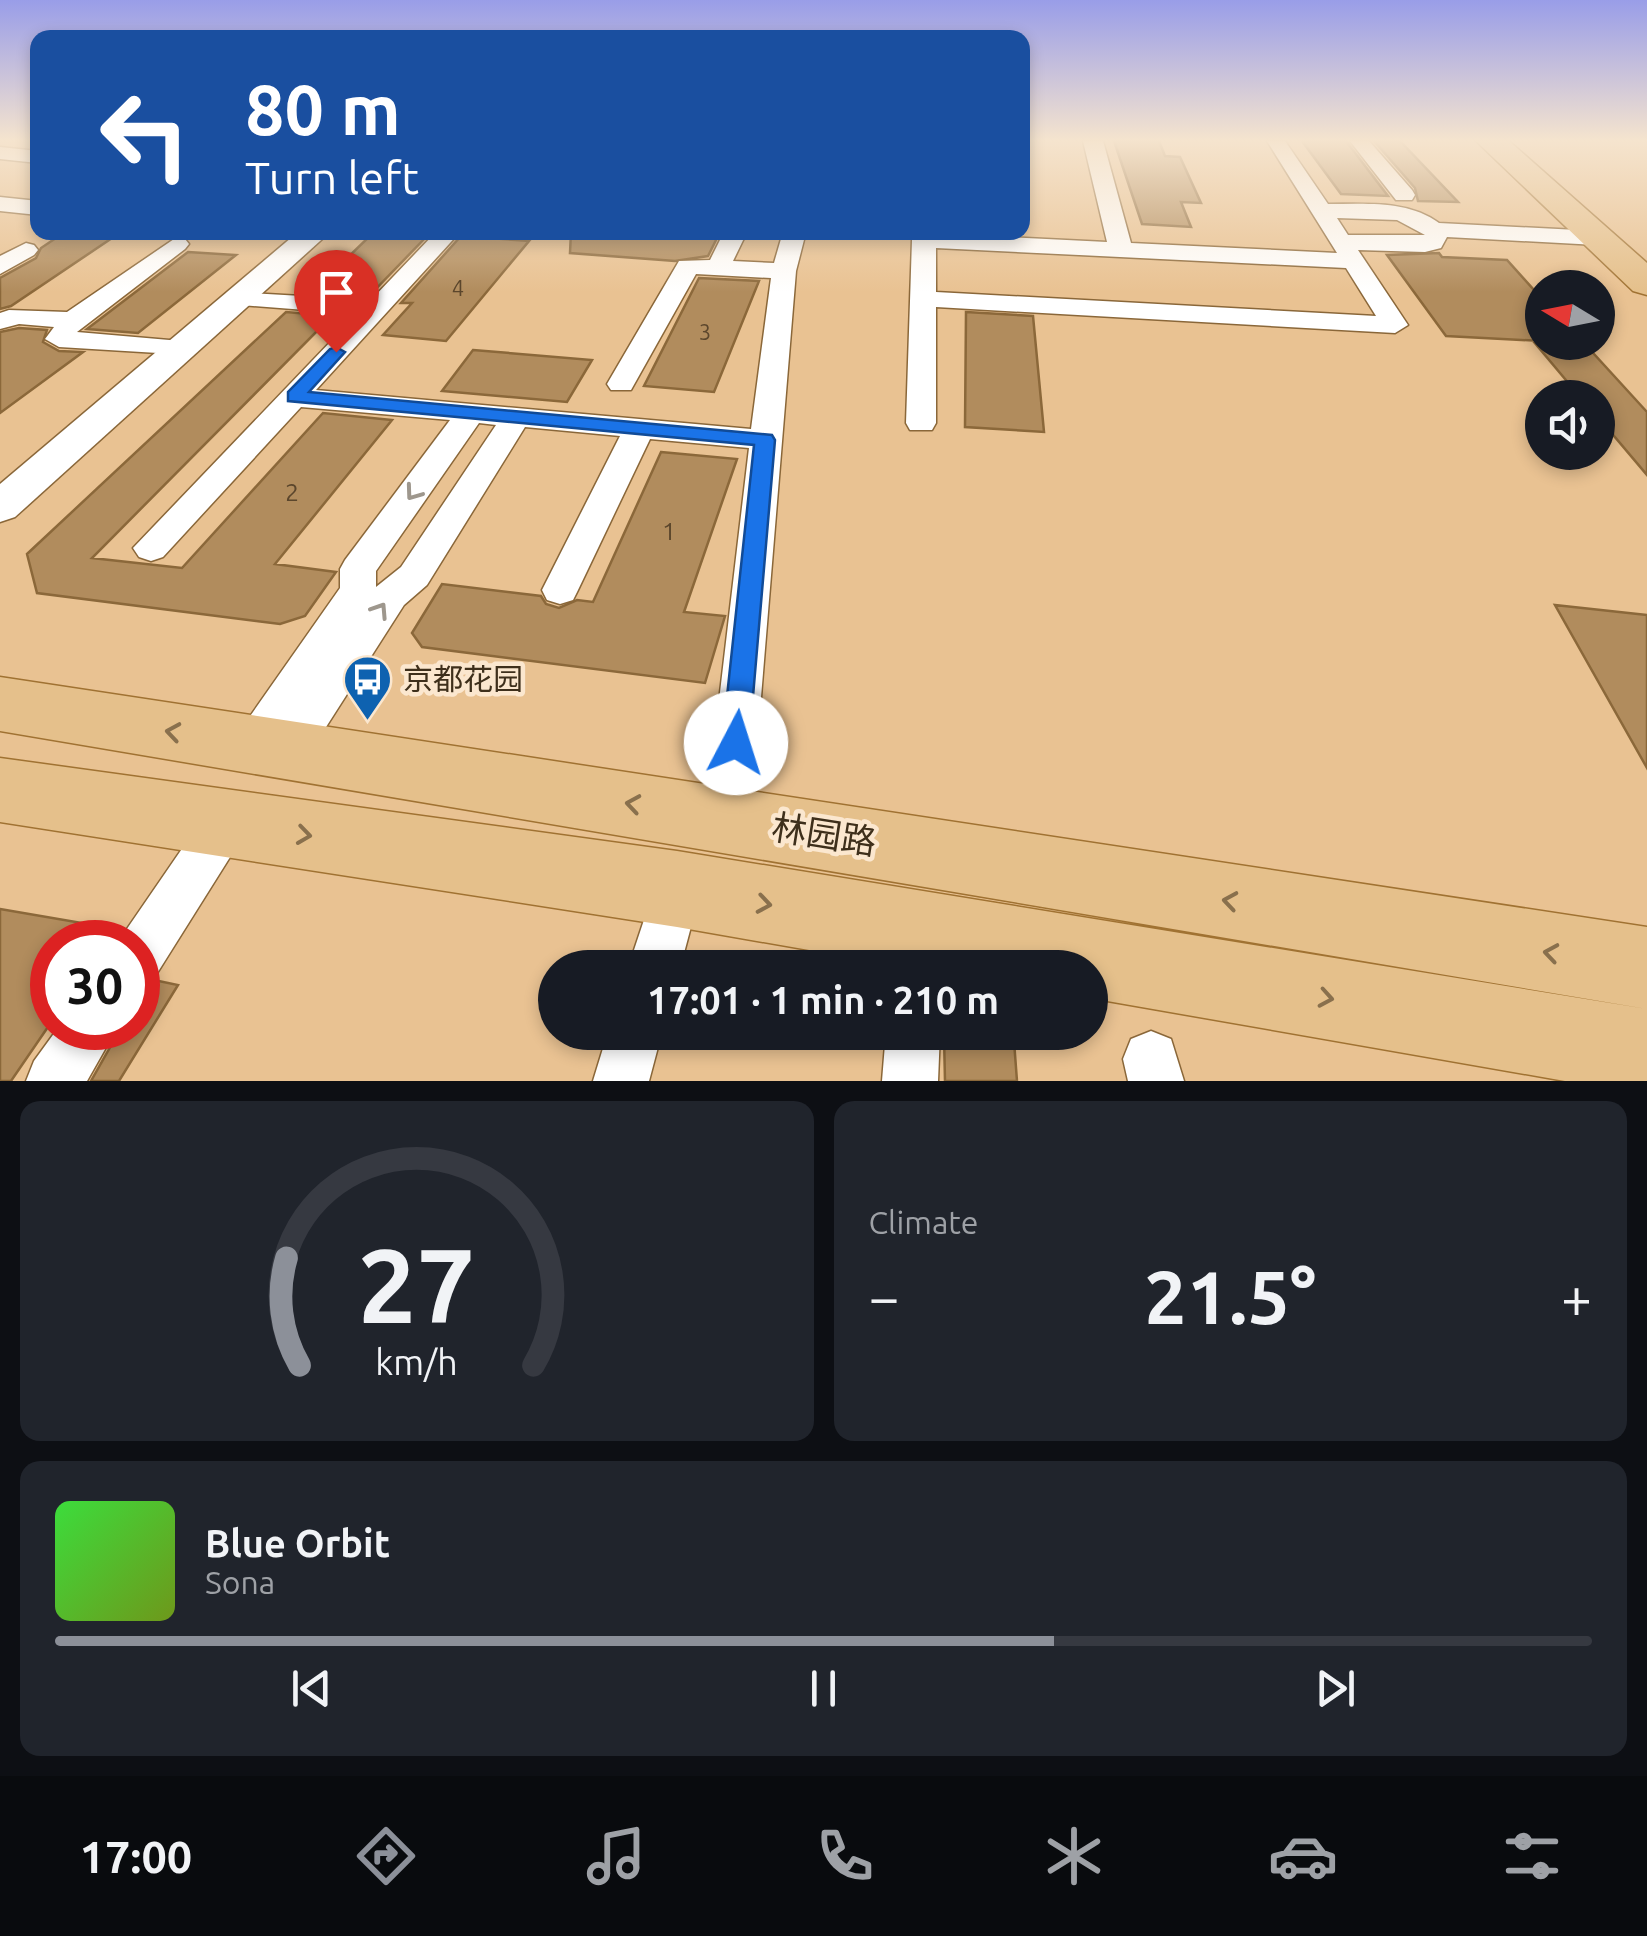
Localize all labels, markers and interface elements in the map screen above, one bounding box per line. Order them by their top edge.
icon: left [80,70,210,200]
text: 80 m [245,70,401,148]
text: Turn left [245,152,419,203]
pin [294,250,379,353]
icon: arrive [309,265,364,320]
north arrow [1525,270,1615,360]
map controls [1525,270,1615,470]
house number: 4 [452,275,464,300]
house number: 3 [699,319,711,344]
button: sound [1525,380,1615,470]
house number: 2 [285,478,299,506]
one-way arrow [407,482,425,500]
house number: 1 [662,517,676,545]
one-way arrow [368,603,387,621]
bus stop icon: 京都花园 [342,654,394,722]
place label: 京都花园 [403,662,523,696]
position arrow [684,691,788,795]
one-way arrow [165,722,182,743]
one-way arrow [624,795,641,816]
street label: 林园路 [769,806,879,862]
one-way arrow [296,823,313,844]
one-way arrow [1222,891,1238,912]
one-way arrow [756,893,772,914]
speed limit sign: 30 [30,920,160,1050]
one-way arrow [1542,943,1559,964]
text: 17:01 · 1 min · 210 m [647,979,999,1021]
one-way arrow [1318,987,1334,1008]
text: Climate [869,1204,979,1240]
text: 27 [358,1226,475,1343]
text: 21.5° [1144,1254,1316,1338]
text: − [869,1266,900,1327]
text: + [1561,1266,1592,1327]
text: km/h [375,1342,458,1382]
text: Blue Orbit [205,1522,390,1564]
text: Sona [205,1564,275,1600]
icon: previous [284,1661,339,1716]
icon: pause [796,1661,851,1716]
icon: next [1308,1661,1363,1716]
icon: directions [351,1821,421,1891]
icon: music [581,1821,651,1891]
icon: phone [810,1821,880,1891]
icon: climate [1039,1821,1109,1891]
icon: car [1268,1821,1338,1891]
icon: filters [1497,1821,1567,1891]
text: 17:00 [80,1831,192,1882]

